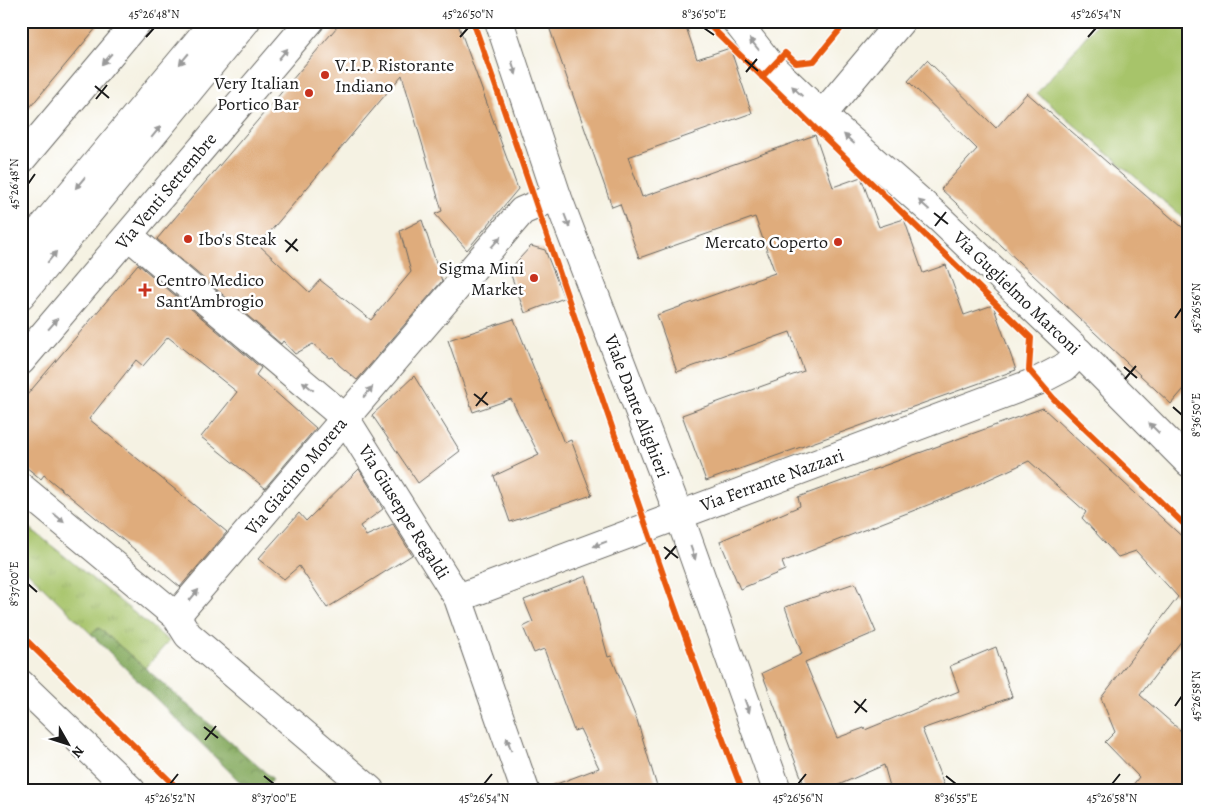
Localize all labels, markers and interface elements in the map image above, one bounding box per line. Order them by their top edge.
text: 45°26'48"N [128,6,180,22]
text: 45°26'50"N [442,6,494,22]
text: 8°36'50"E [682,6,726,22]
text: 45°26'54"N [1071,6,1122,22]
one-way arrow [749,38,760,51]
one-way arrow [277,48,289,60]
one-way arrow [101,52,112,65]
one-way arrow [179,52,190,65]
place label: V.I.P. Ristorante Indiano [334,53,454,98]
one-way arrow [511,60,518,75]
marker: V.I.P. Ristorante Indiano [319,69,331,81]
place label: Very Italian Portico Bar [213,71,299,116]
one-way arrow [792,85,804,97]
marker: Very Italian Portico Bar [303,87,315,99]
one-way arrow [150,125,161,138]
street label: Via Venti Settembre [109,128,222,255]
one-way arrow [843,133,855,145]
text: 45°26'48"N [6,158,22,210]
one-way arrow [74,176,85,189]
one-way arrow [918,200,931,211]
one-way arrow [563,214,571,228]
street label: Via Guglielmo Marconi [947,225,1086,360]
place label: Ibo's Steak [198,227,276,251]
place label: Mercato Coperto [705,230,828,254]
marker: Ibo's Steak [182,233,194,245]
one-way arrow [490,236,502,248]
marker: Mercato Coperto [832,236,844,248]
one-way arrow [47,251,58,264]
place label: Sigma Mini Market [439,256,524,301]
place label: Centro Medico Sant'Ambrogio [156,268,264,313]
marker: Sigma Mini Market [528,272,540,284]
text: 45°26'56"N [1188,282,1204,333]
marker: Centro Medico Sant'Ambrogio [138,283,152,297]
one-way arrow [47,318,58,330]
street label: Viale Dante Alighieri [598,330,675,481]
one-way arrow [302,381,315,392]
one-way arrow [362,385,373,398]
text: 8°36'50"E [1188,393,1204,437]
street label: Via Giacinto Morera [239,411,353,541]
one-way arrow [1149,422,1161,434]
street label: Via Giuseppe Regaldi [352,439,455,584]
street label: Via Ferrante Nazzari [696,443,847,517]
one-way arrow [52,513,65,524]
one-way arrow [592,541,607,548]
one-way arrow [689,546,697,561]
text: 8°37'00"E [6,561,22,607]
one-way arrow [188,589,199,601]
text: 45°26'58"N [1188,670,1204,721]
one-way arrow [743,699,751,714]
north arrow [42,718,92,768]
one-way arrow [504,736,512,751]
text: N [67,742,88,762]
text: 45°26'52"N [145,790,196,806]
text: 8°37'00"E [251,790,297,806]
text: 45°26'54"N [459,790,510,806]
text: 45°26'56"N [773,790,824,806]
text: 8°36'55"E [934,790,978,806]
text: 45°26'58"N [1087,790,1138,806]

